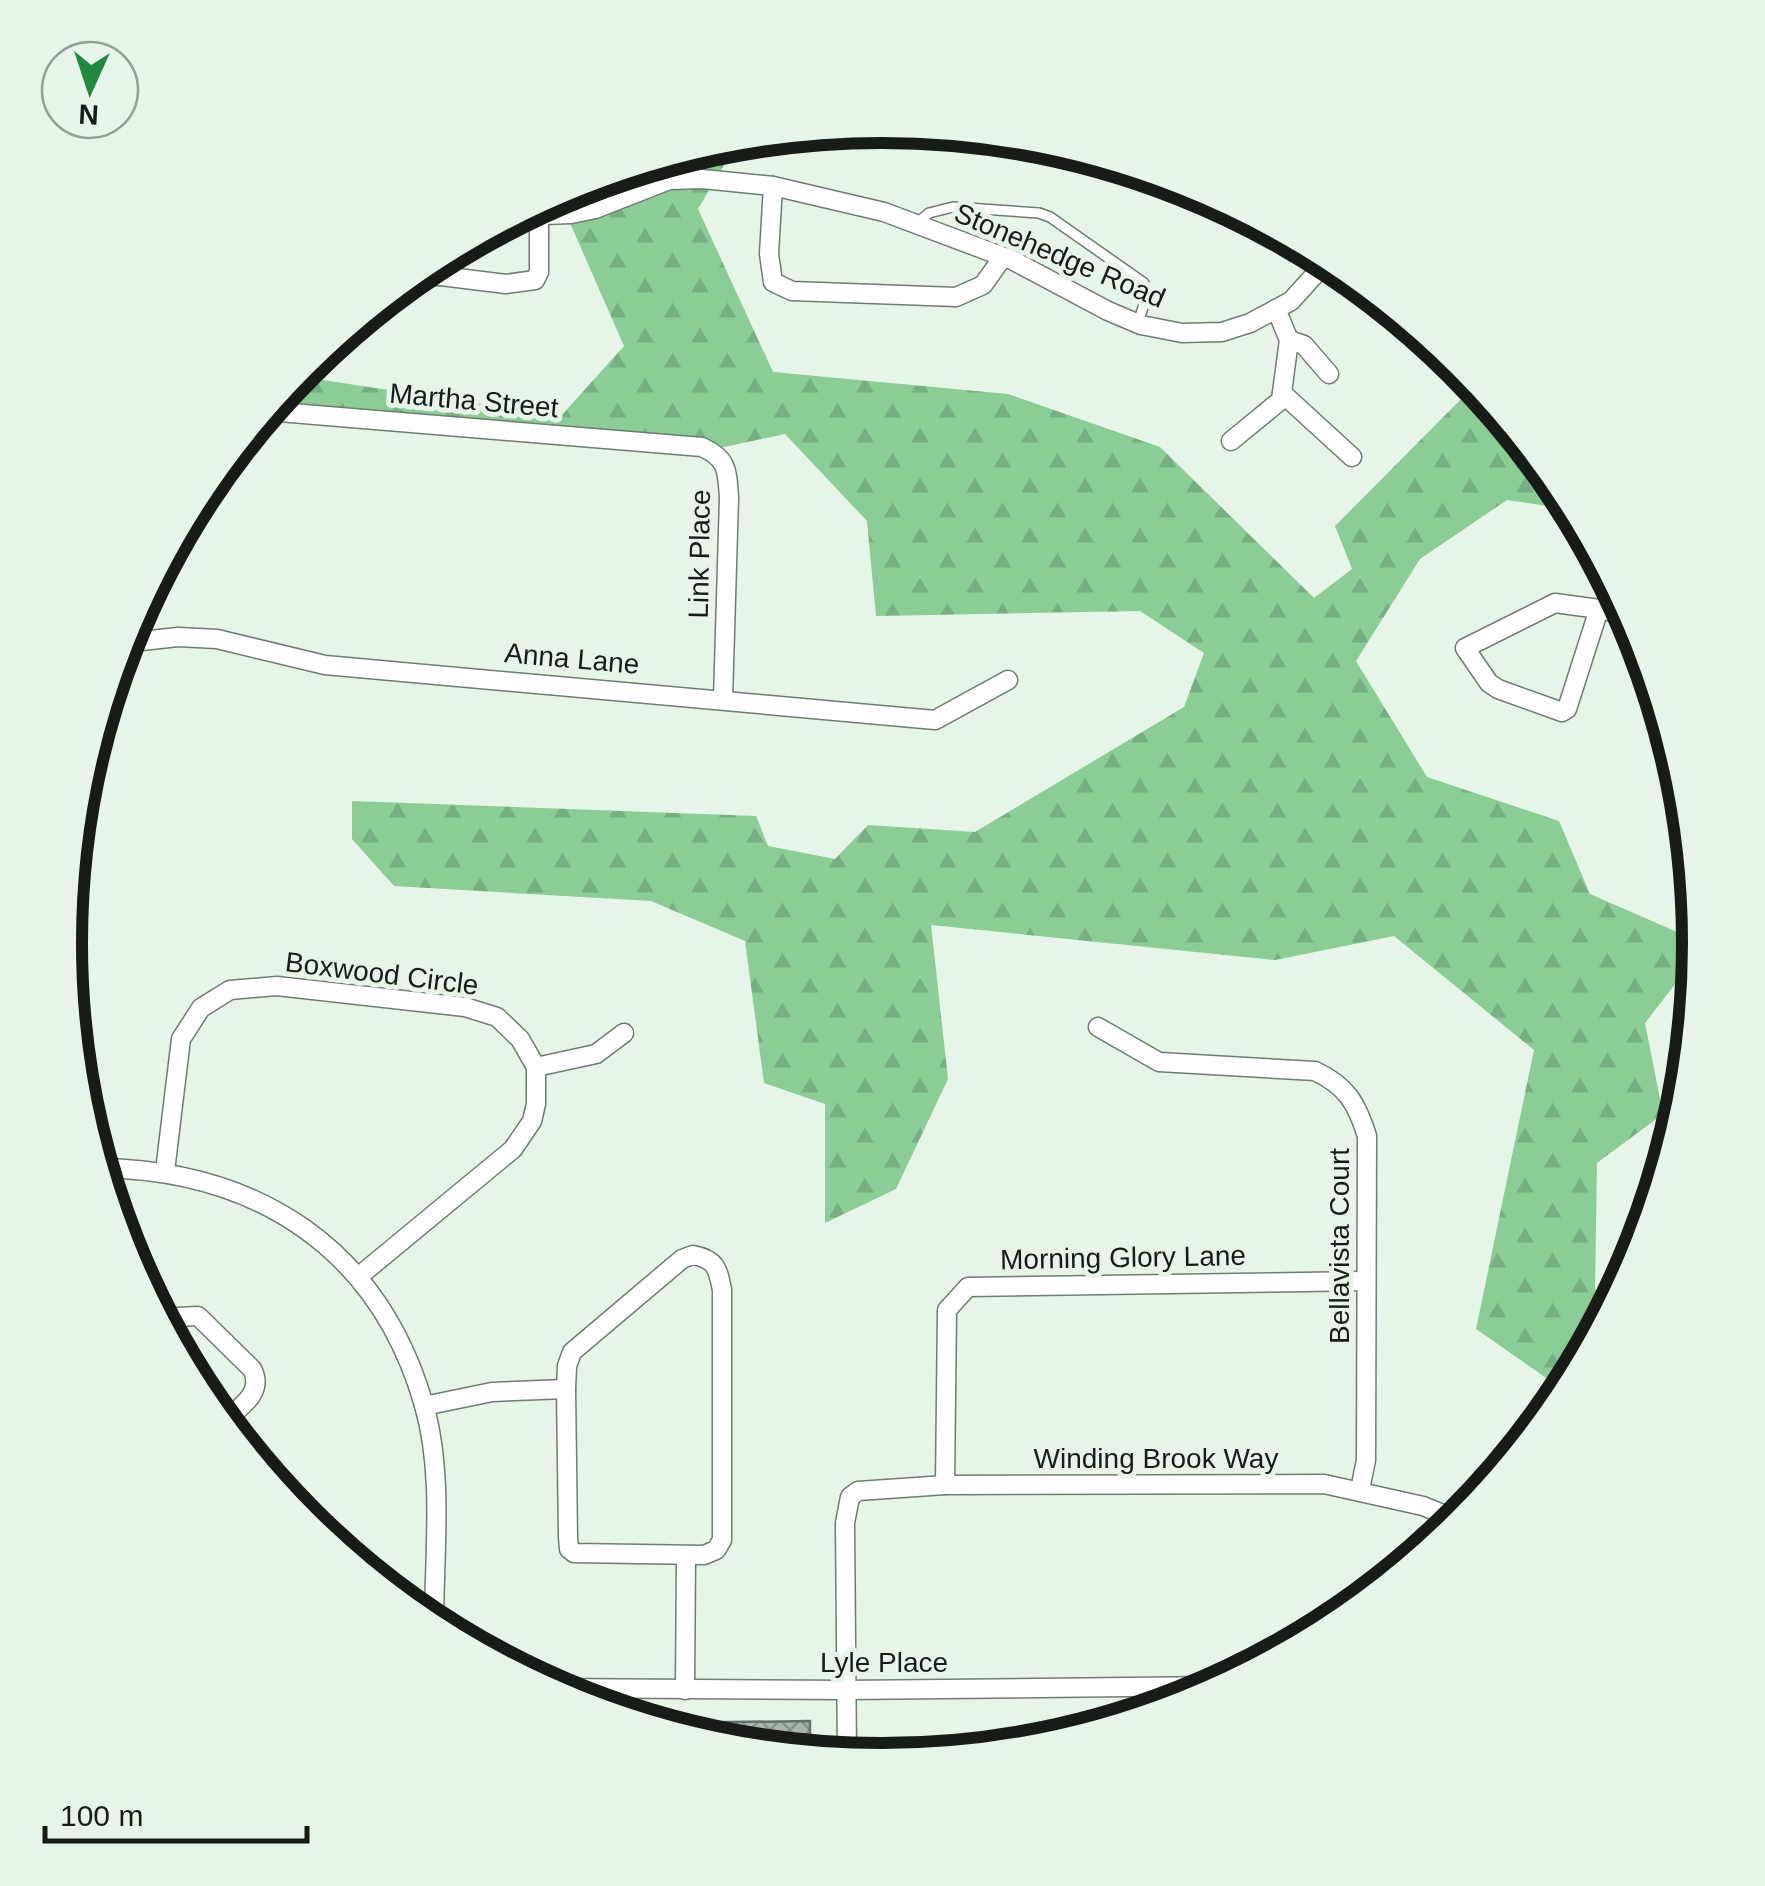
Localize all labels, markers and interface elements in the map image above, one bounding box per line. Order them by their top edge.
north arrow [40,40,140,140]
text: N [78,98,100,130]
street label: Stonehedge Road [950,197,1170,314]
street label: Martha Street [388,378,560,423]
street label: Link Place [683,489,716,619]
street label: Anna Lane [503,637,641,680]
street label: Boxwood Circle [284,946,480,1001]
street label: Bellavista Court [1324,1148,1355,1344]
street label: Morning Glory Lane [1000,1240,1246,1275]
street label: Winding Brook Way [1034,1443,1278,1474]
street label: Lyle Place [820,1647,948,1678]
scale bar [45,1781,308,1843]
text: 100 m [60,1799,143,1832]

